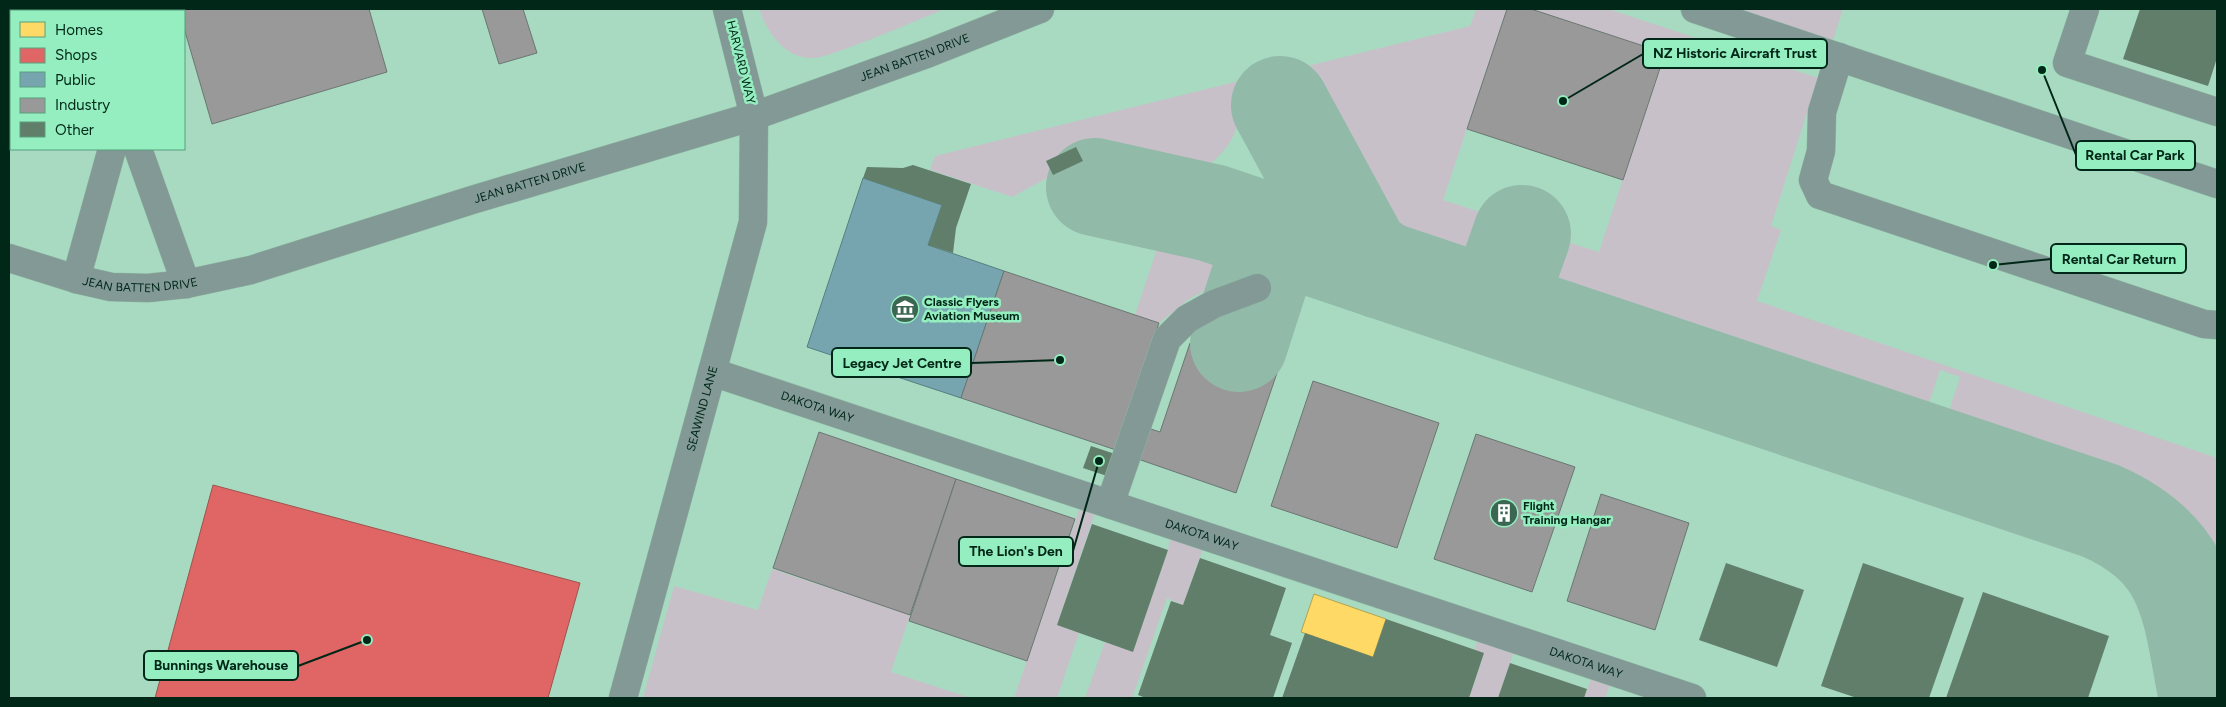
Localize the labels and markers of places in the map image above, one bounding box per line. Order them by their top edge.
callout: NZ Historic Aircraft Trust [1643,39,1827,68]
callout: Rental Car Park [2076,141,2195,170]
callout: Rental Car Return [2051,244,2186,273]
museum icon: Classic Flyers Aviation Museum [890,294,920,324]
place label: Classic Flyers Aviation Museum [924,295,1020,323]
callout: Legacy Jet Centre [832,348,971,377]
building icon: Flight Training Hangar [1489,498,1519,528]
place label: Flight Training Hangar [1523,499,1611,527]
callout: The Lion's Den [959,537,1073,566]
callout: Bunnings Warehouse [144,651,298,680]

